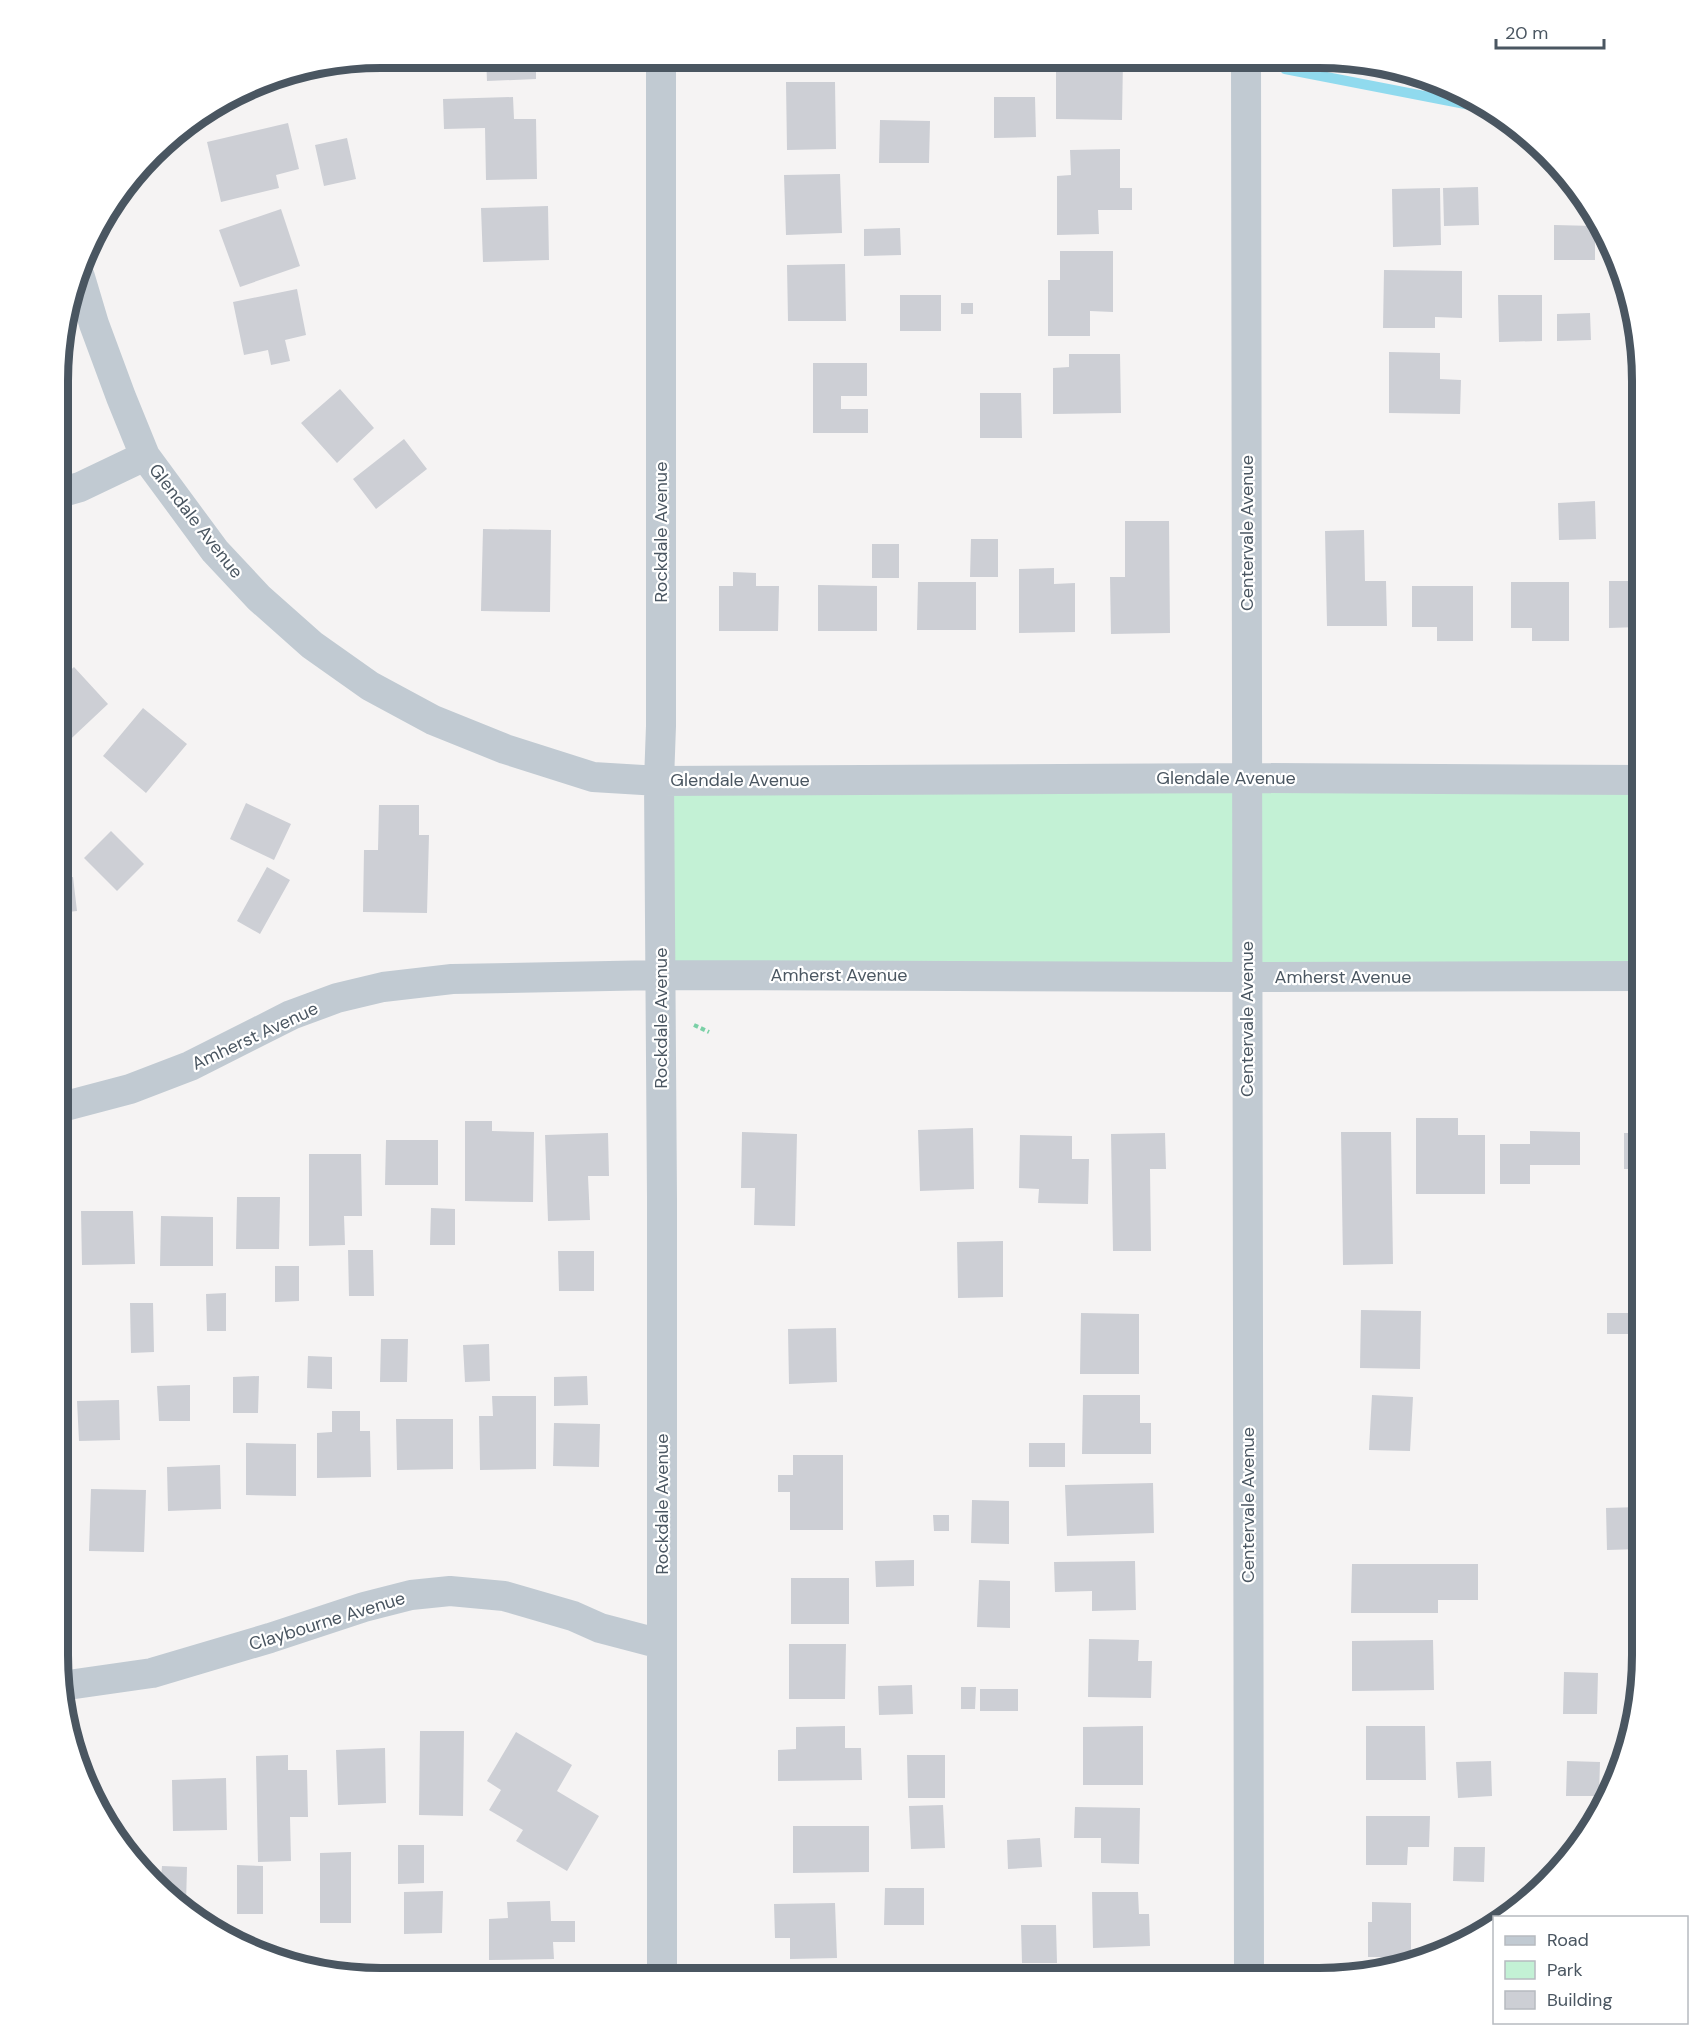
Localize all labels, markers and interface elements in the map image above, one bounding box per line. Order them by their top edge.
scale bar [1496,12,1604,50]
text: 20 m [1505,21,1548,45]
street label: Centervale Avenue [1235,455,1259,611]
street label: Glendale Avenue [144,459,248,583]
street label: Rockdale Avenue [649,462,673,602]
street label: Glendale Avenue [1156,766,1296,790]
street label: Glendale Avenue [670,768,810,792]
street label: Centervale Avenue [1235,941,1259,1097]
street label: Rockdale Avenue [649,948,673,1088]
street label: Amherst Avenue [771,963,907,987]
street label: Amherst Avenue [1275,965,1411,989]
street label: Amherst Avenue [188,996,322,1076]
street label: Centervale Avenue [1236,1427,1260,1583]
street label: Rockdale Avenue [650,1434,674,1574]
street label: Claybourne Avenue [246,1586,408,1656]
legend [1493,1916,1688,2024]
text: Road [1547,1928,1589,1952]
text: Park [1547,1958,1583,1982]
text: Building [1547,1988,1612,2012]

